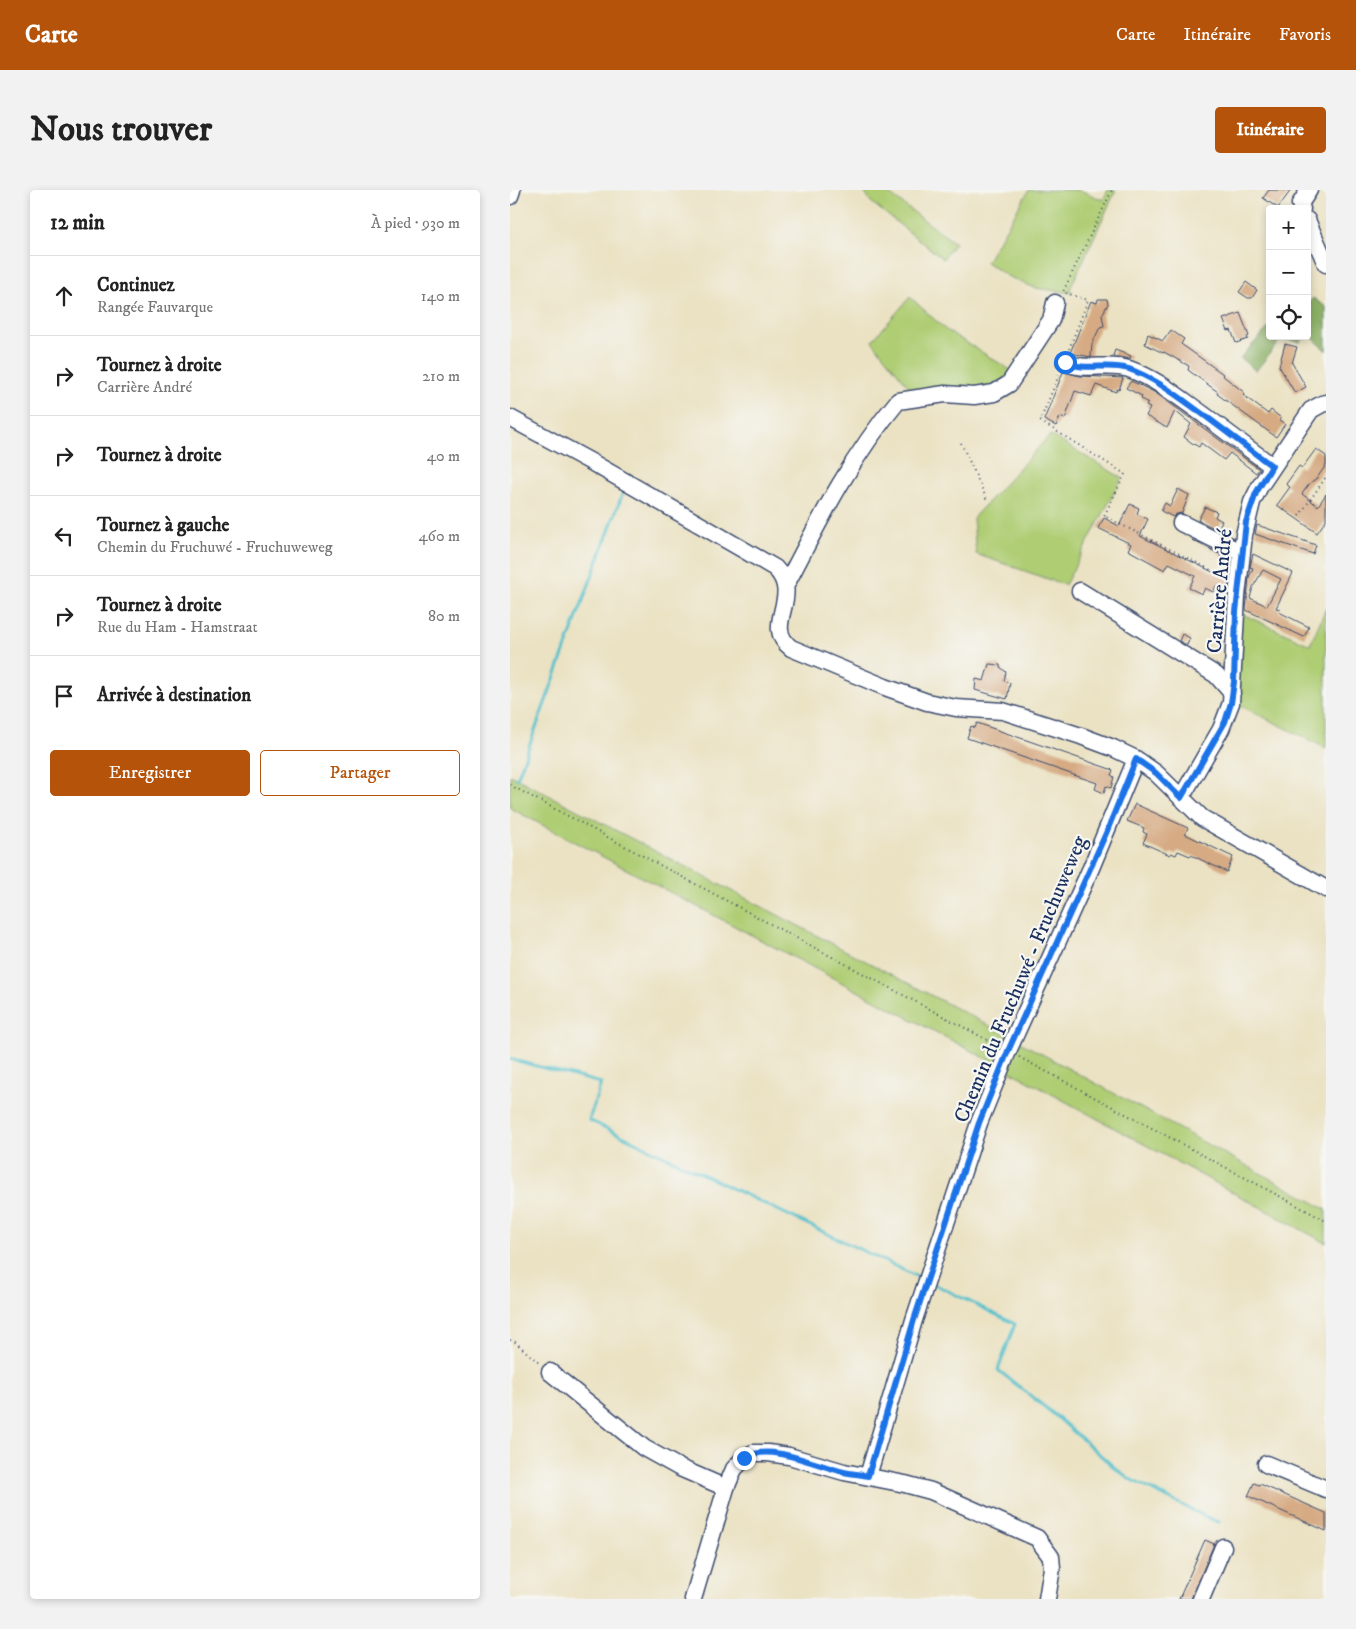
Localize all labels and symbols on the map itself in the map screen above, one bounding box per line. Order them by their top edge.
route start [1054,351,1077,374]
street label: Carrière André [1202,527,1238,654]
street label: Chemin du Fruchuwé - Fruchuweweg [949,831,1094,1127]
route end [733,1447,756,1470]

